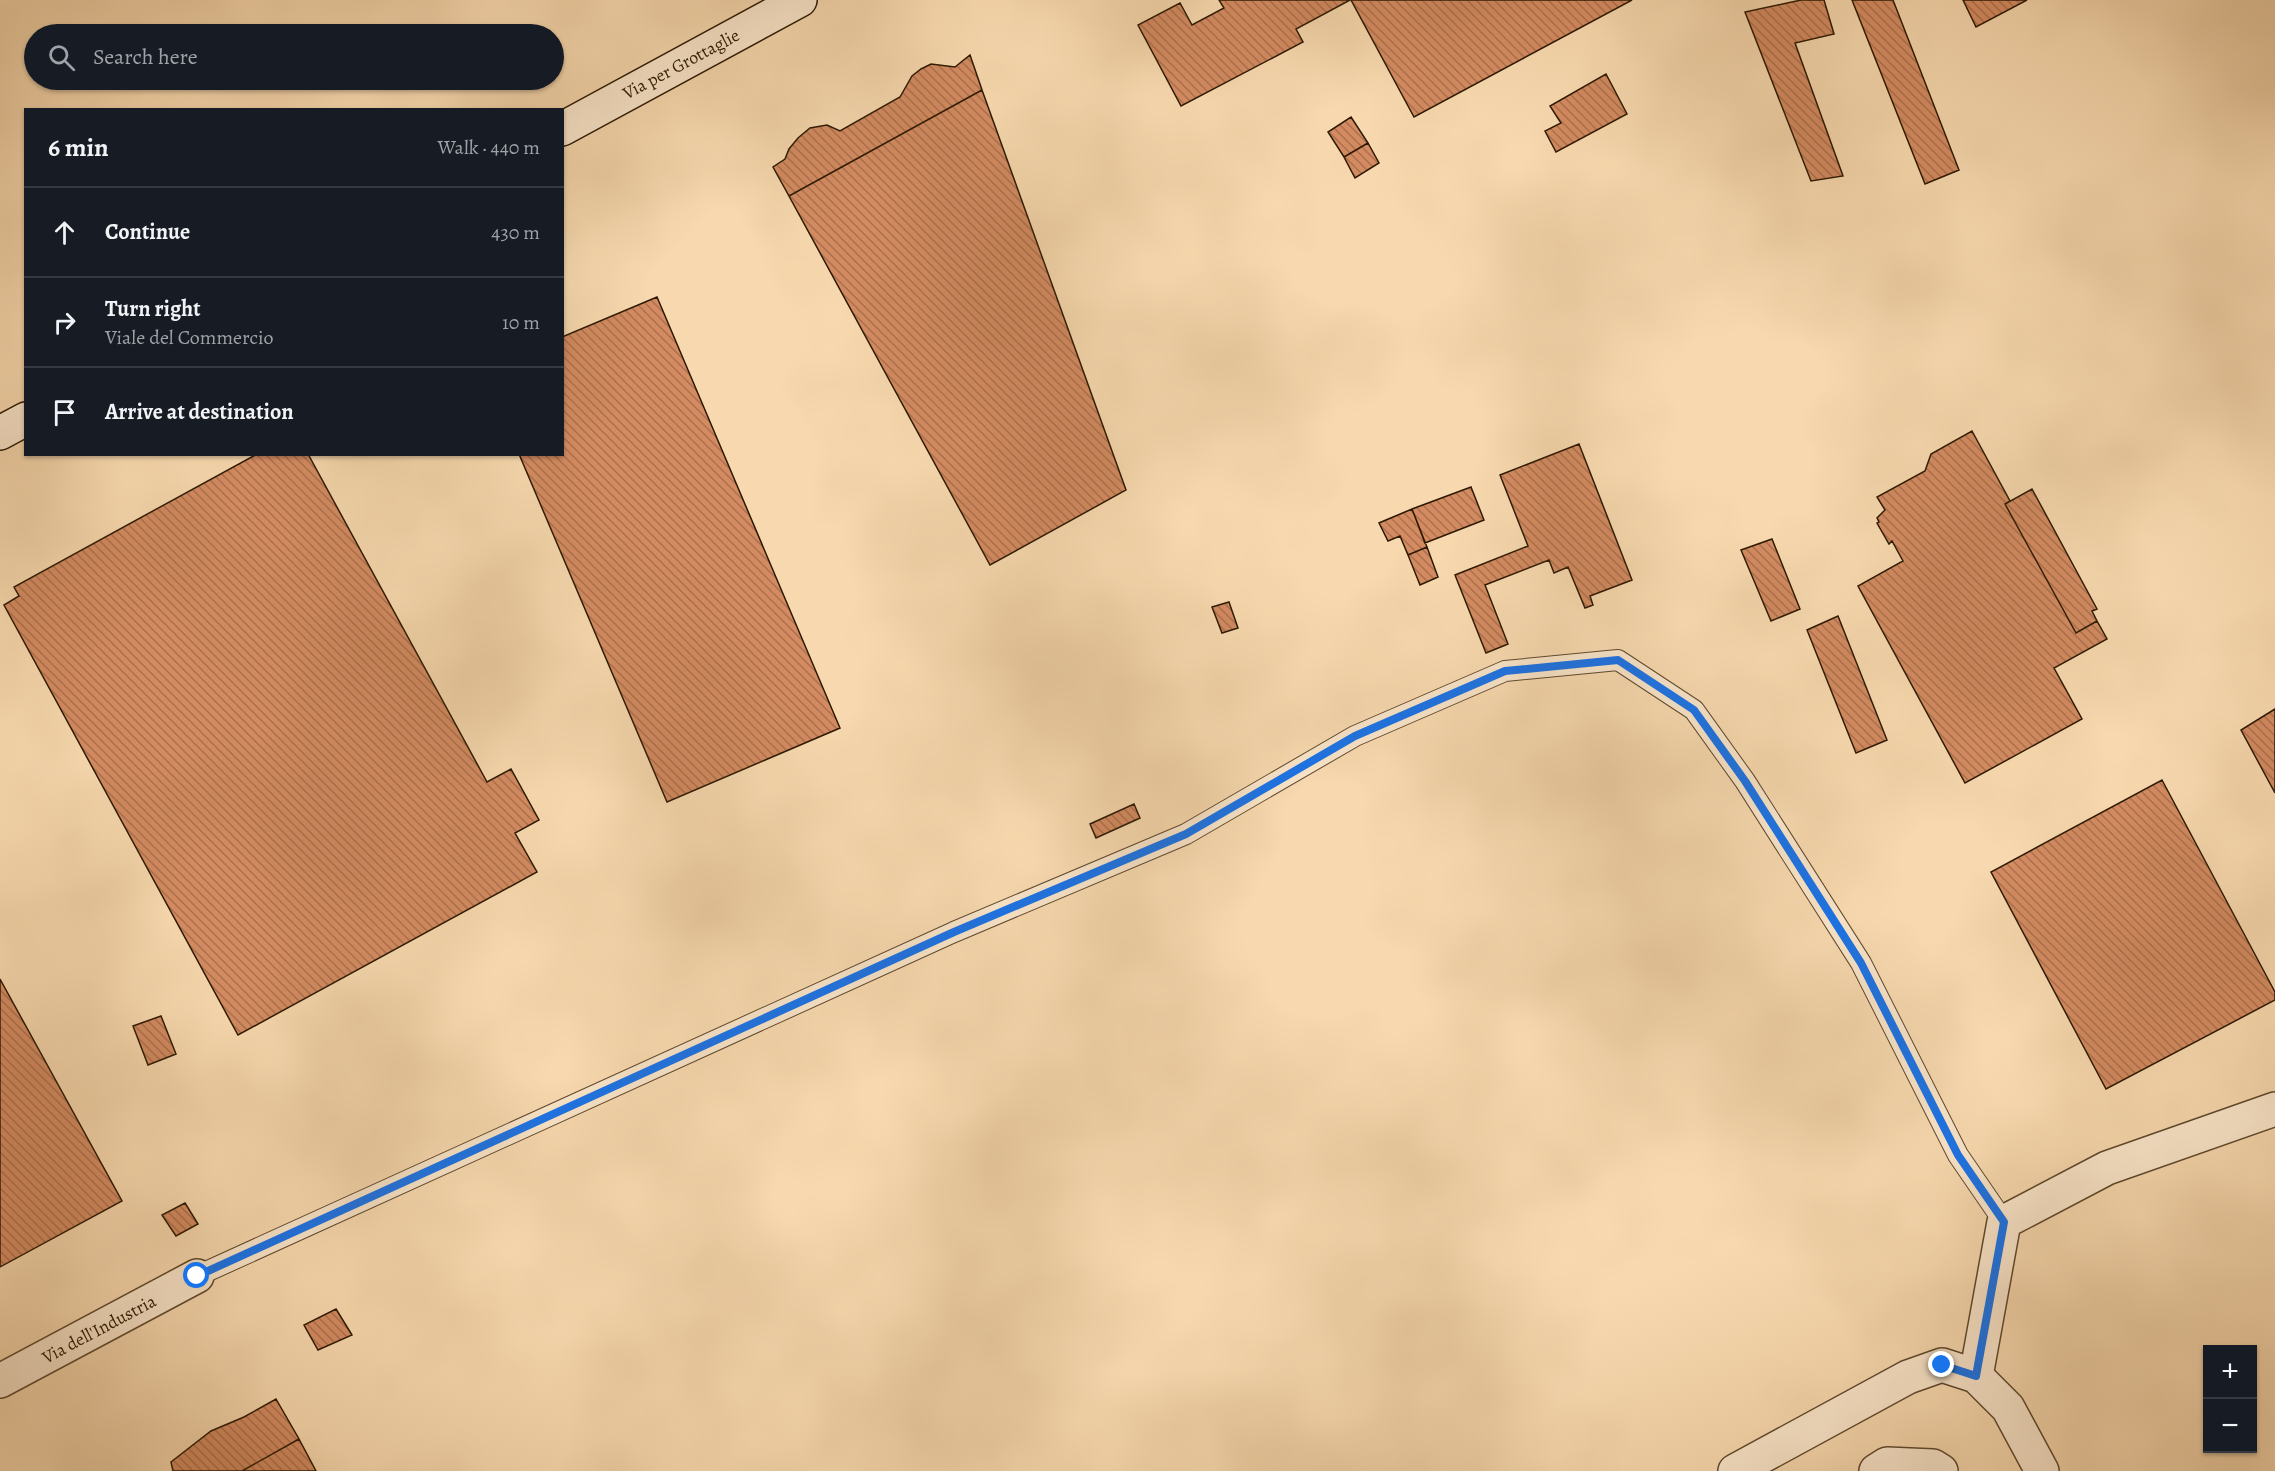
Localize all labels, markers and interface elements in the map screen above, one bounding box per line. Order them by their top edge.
street label: Via per Grottaglie [617,23,744,105]
search box [24,24,564,90]
icon: search [45,41,78,74]
text: Search here [93,42,198,72]
text: 6 min [48,130,109,165]
text: Walk · 440 m [438,134,540,161]
icon: ahead [48,216,81,249]
text: Continue [105,217,190,247]
text: 430 m [491,219,540,246]
text: Turn right [105,294,201,324]
icon: right [48,306,81,339]
text: 10 m [502,309,540,336]
text: Viale del Commercio [105,324,274,351]
icon: arrive [48,396,81,429]
text: Arrive at destination [105,397,294,427]
route start [183,1262,209,1288]
street label: Via dell'Industria [37,1289,161,1370]
map controls [2203,1345,2257,1453]
button: + [2203,1345,2257,1399]
route end [1928,1351,1954,1377]
button: − [2203,1399,2257,1453]

